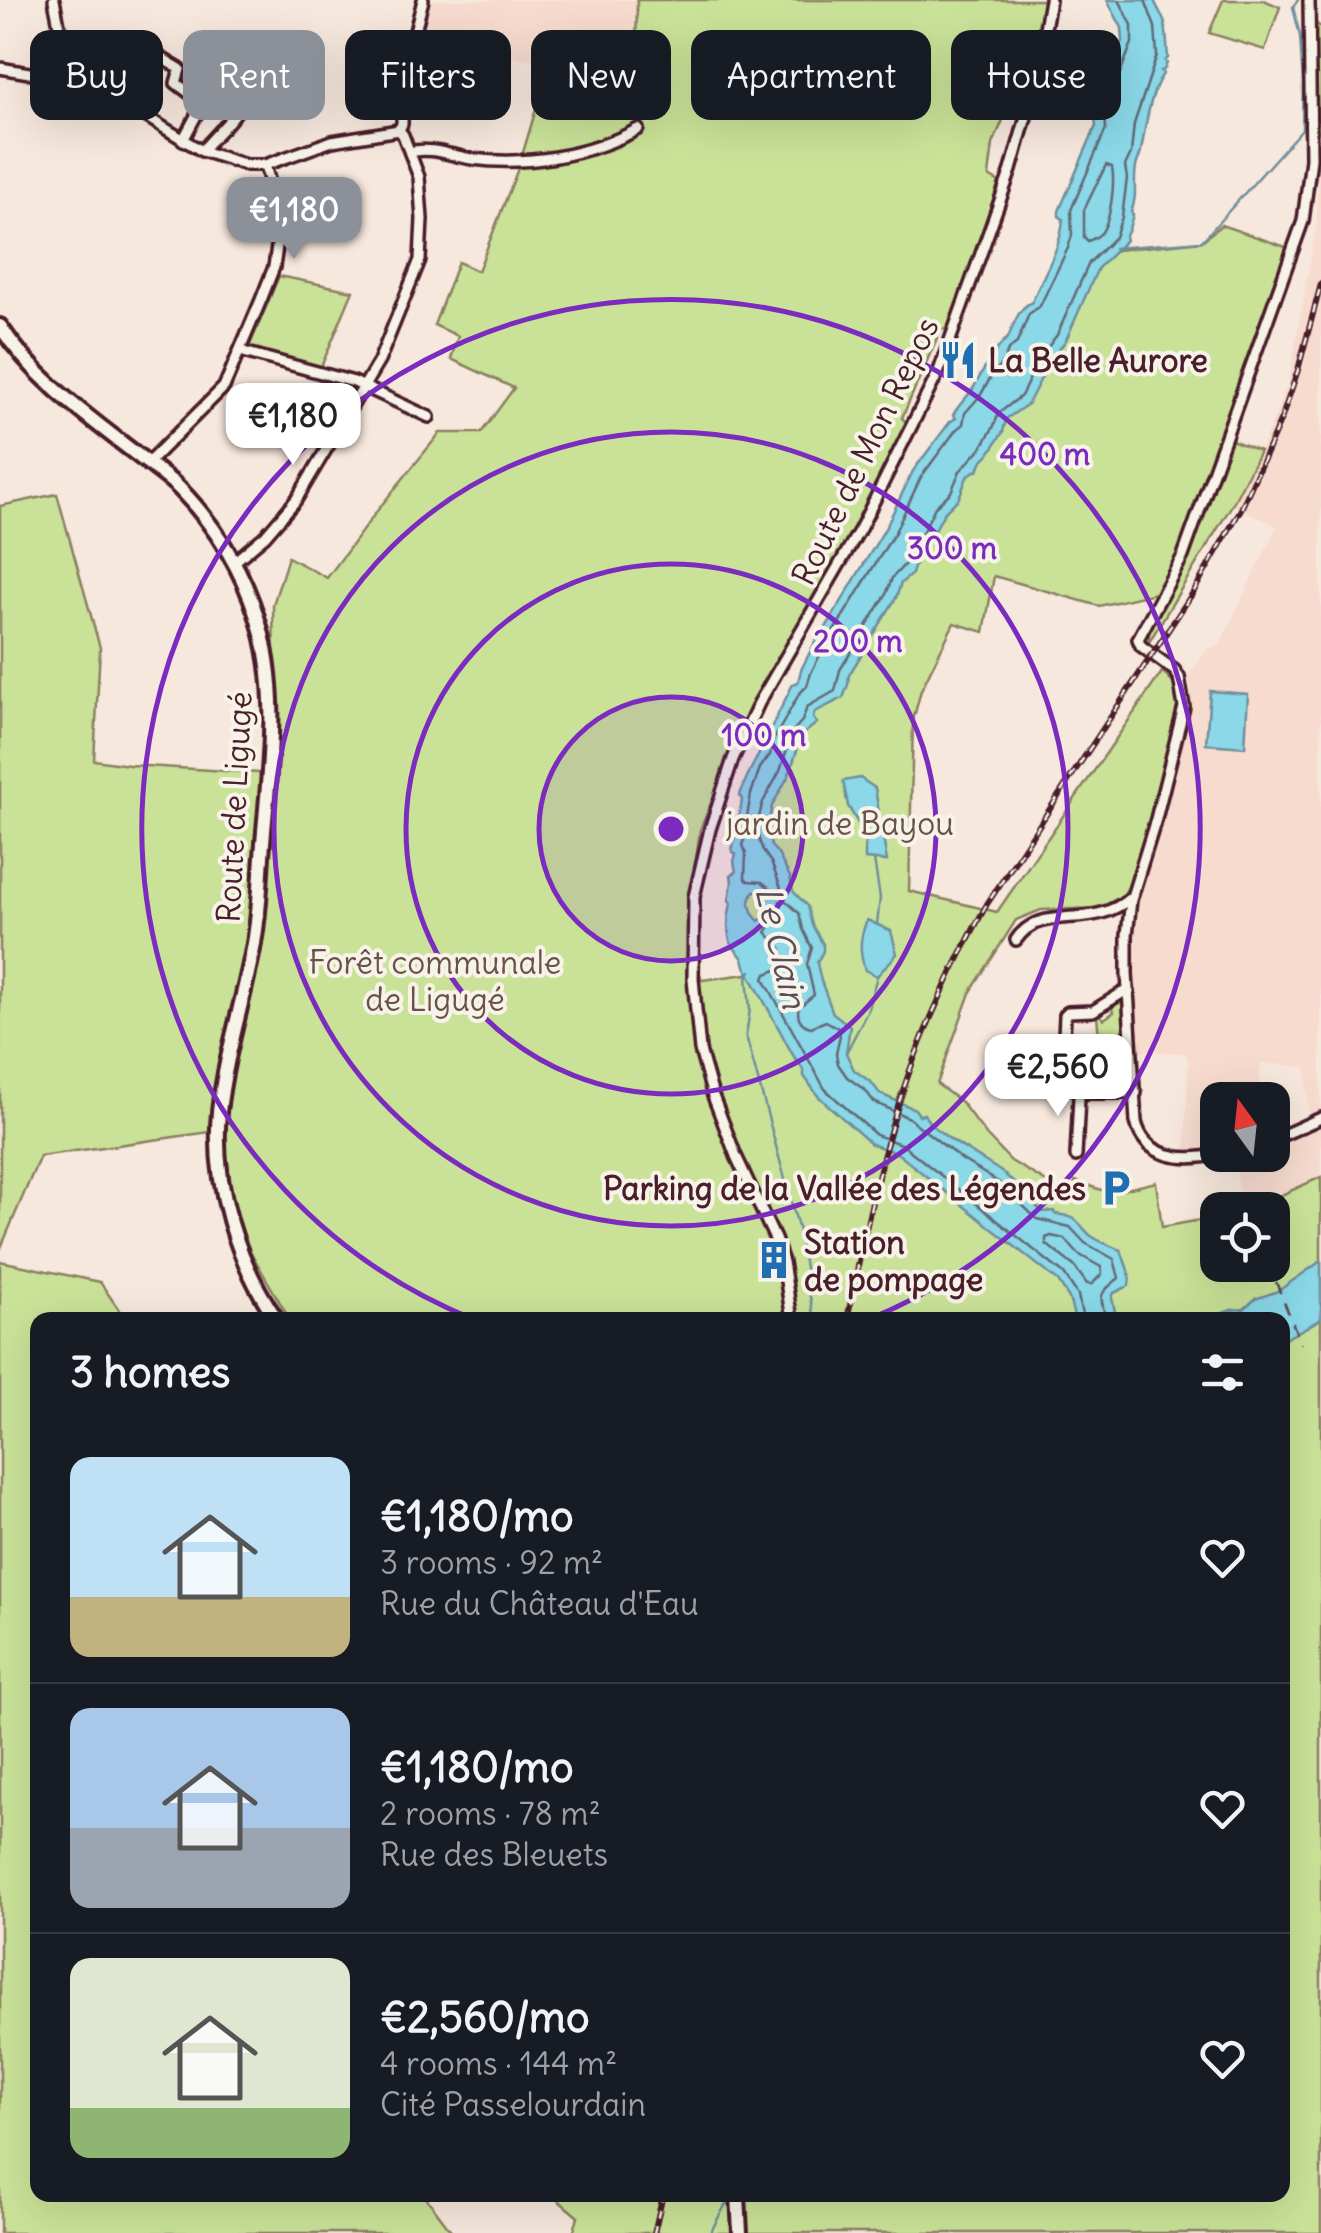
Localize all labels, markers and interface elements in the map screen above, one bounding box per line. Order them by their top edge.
chip: Buy [30,30,163,120]
chip: Rent [183,30,325,120]
chip: Filters [345,30,511,120]
chip: New [531,30,671,120]
chip: Apartment [691,30,931,120]
chip: House [951,30,1121,120]
pin: €1,180 [213,177,375,262]
text: €1,180 [249,189,339,230]
street label: Route de Mon Repos [782,310,948,592]
restaurant icon: La Belle Aurore [937,339,979,381]
place label: La Belle Aurore [988,340,1208,381]
pin: €1,180 [212,383,374,468]
text: €1,180 [248,395,338,436]
text: 400 m [1000,435,1090,473]
text: 300 m [907,529,997,567]
text: 200 m [813,622,903,660]
street label: Route de Ligugé [207,690,261,924]
text: 100 m [722,716,806,754]
park label: jardin de Bayou [725,803,954,844]
centre of rings [653,811,689,847]
water label: Le Clain [747,882,818,1013]
park label: Forêt communale de Ligugé [309,942,561,1020]
pin: €2,560 [977,1034,1139,1119]
text: €2,560 [1007,1046,1109,1087]
north arrow [1200,1082,1290,1172]
map controls [1200,1082,1290,1282]
parking icon: Parking de la Vallée des Légendes [1095,1167,1137,1209]
place label: Parking de la Vallée des Légendes [603,1168,1086,1209]
button: locate [1200,1192,1290,1282]
place label: Station de pompage [804,1222,983,1300]
building icon: Station de pompage [753,1239,795,1281]
icon: filters [1195,1345,1250,1400]
text: 3 homes [70,1346,230,1398]
text: €1,180/mo [380,1490,574,1542]
icon: home [150,1497,270,1617]
icon: heart [1195,1530,1250,1585]
text: 3 rooms · 92 m² [380,1542,603,1583]
text: Rue du Château d'Eau [380,1583,699,1624]
text: €1,180/mo [380,1741,574,1793]
icon: home [150,1748,270,1868]
icon: heart [1195,1781,1250,1836]
text: 2 rooms · 78 m² [380,1793,601,1834]
text: Rue des Bleuets [380,1834,608,1875]
text: €2,560/mo [380,1991,590,2043]
icon: home [150,1998,270,2118]
icon: heart [1195,2031,1250,2086]
text: 4 rooms · 144 m² [380,2043,617,2084]
text: Cité Passelourdain [380,2084,646,2125]

